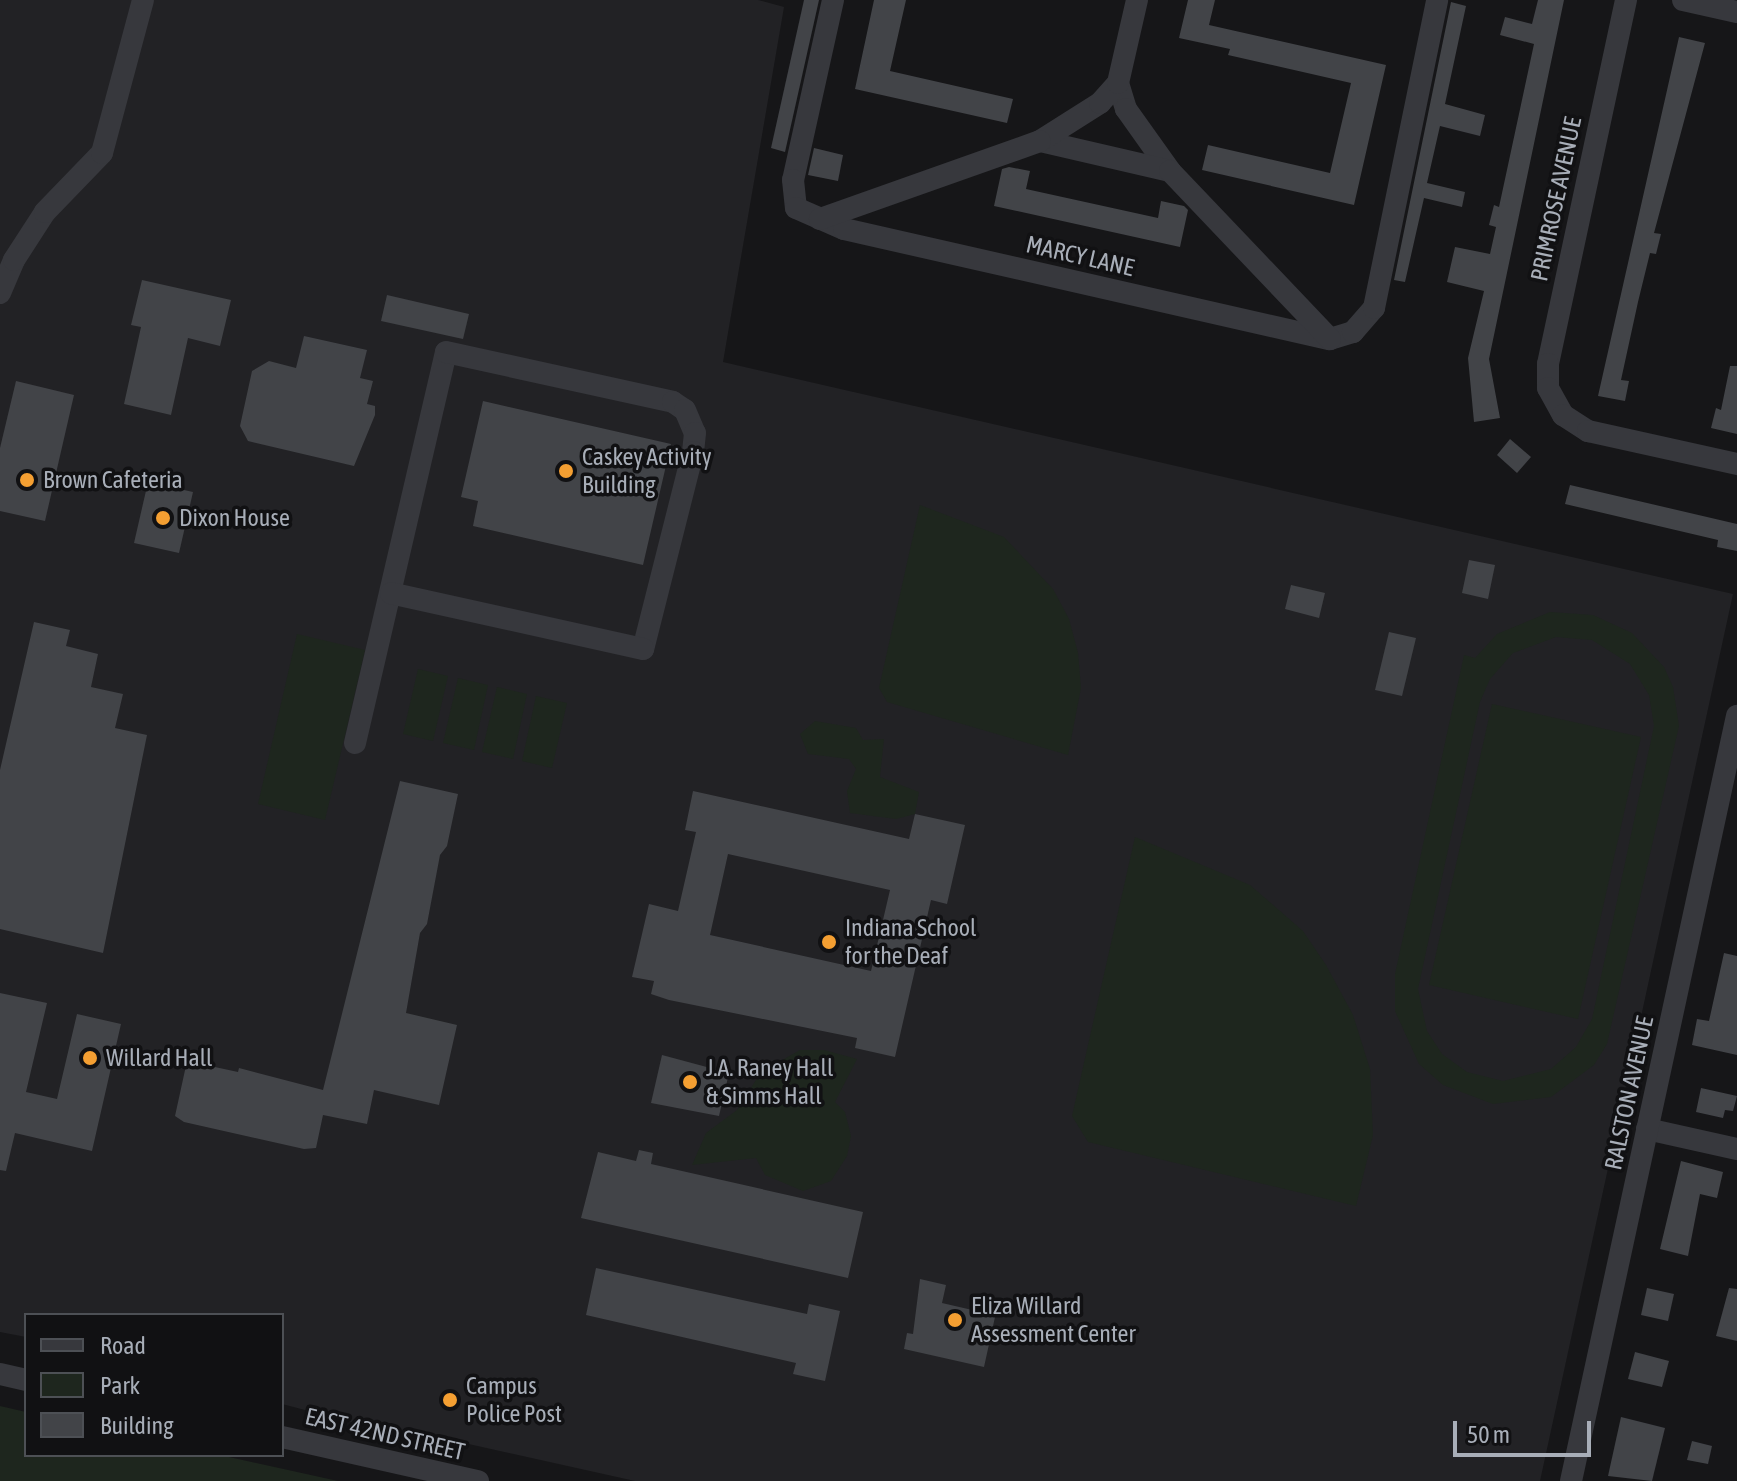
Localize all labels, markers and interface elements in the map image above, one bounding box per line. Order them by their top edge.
street label: PRIMROSE AVENUE [1525,114,1587,284]
street label: MARCY LANE [1023,230,1137,282]
place label: Caskey Activity Building [582,443,712,499]
marker: Caskey Activity Building [557,462,575,480]
place label: Brown Cafeteria [43,466,183,494]
marker: Brown Cafeteria [18,471,36,489]
place label: Dixon House [179,504,290,532]
marker: Dixon House [154,509,172,527]
place label: Indiana School for the Deaf [845,914,976,970]
marker: Indiana School for the Deaf [820,933,838,951]
street label: RALSTON AVENUE [1599,1013,1659,1173]
place label: Willard Hall [106,1044,212,1072]
marker: Willard Hall [81,1049,99,1067]
place label: J.A. Raney Hall & Simms Hall [706,1054,833,1110]
marker: J.A. Raney Hall & Simms Hall [681,1073,699,1091]
place label: Eliza Willard Assessment Center [971,1292,1136,1348]
marker: Eliza Willard Assessment Center [946,1311,964,1329]
legend [24,1313,284,1457]
text: Road [100,1332,146,1359]
text: Park [100,1372,140,1399]
place label: Campus Police Post [466,1372,562,1428]
marker: Campus Police Post [441,1391,459,1409]
street label: EAST 42ND STREET [302,1402,468,1466]
scale bar [1457,1405,1595,1455]
text: Building [100,1412,173,1439]
text: 50 m [1467,1421,1510,1448]

